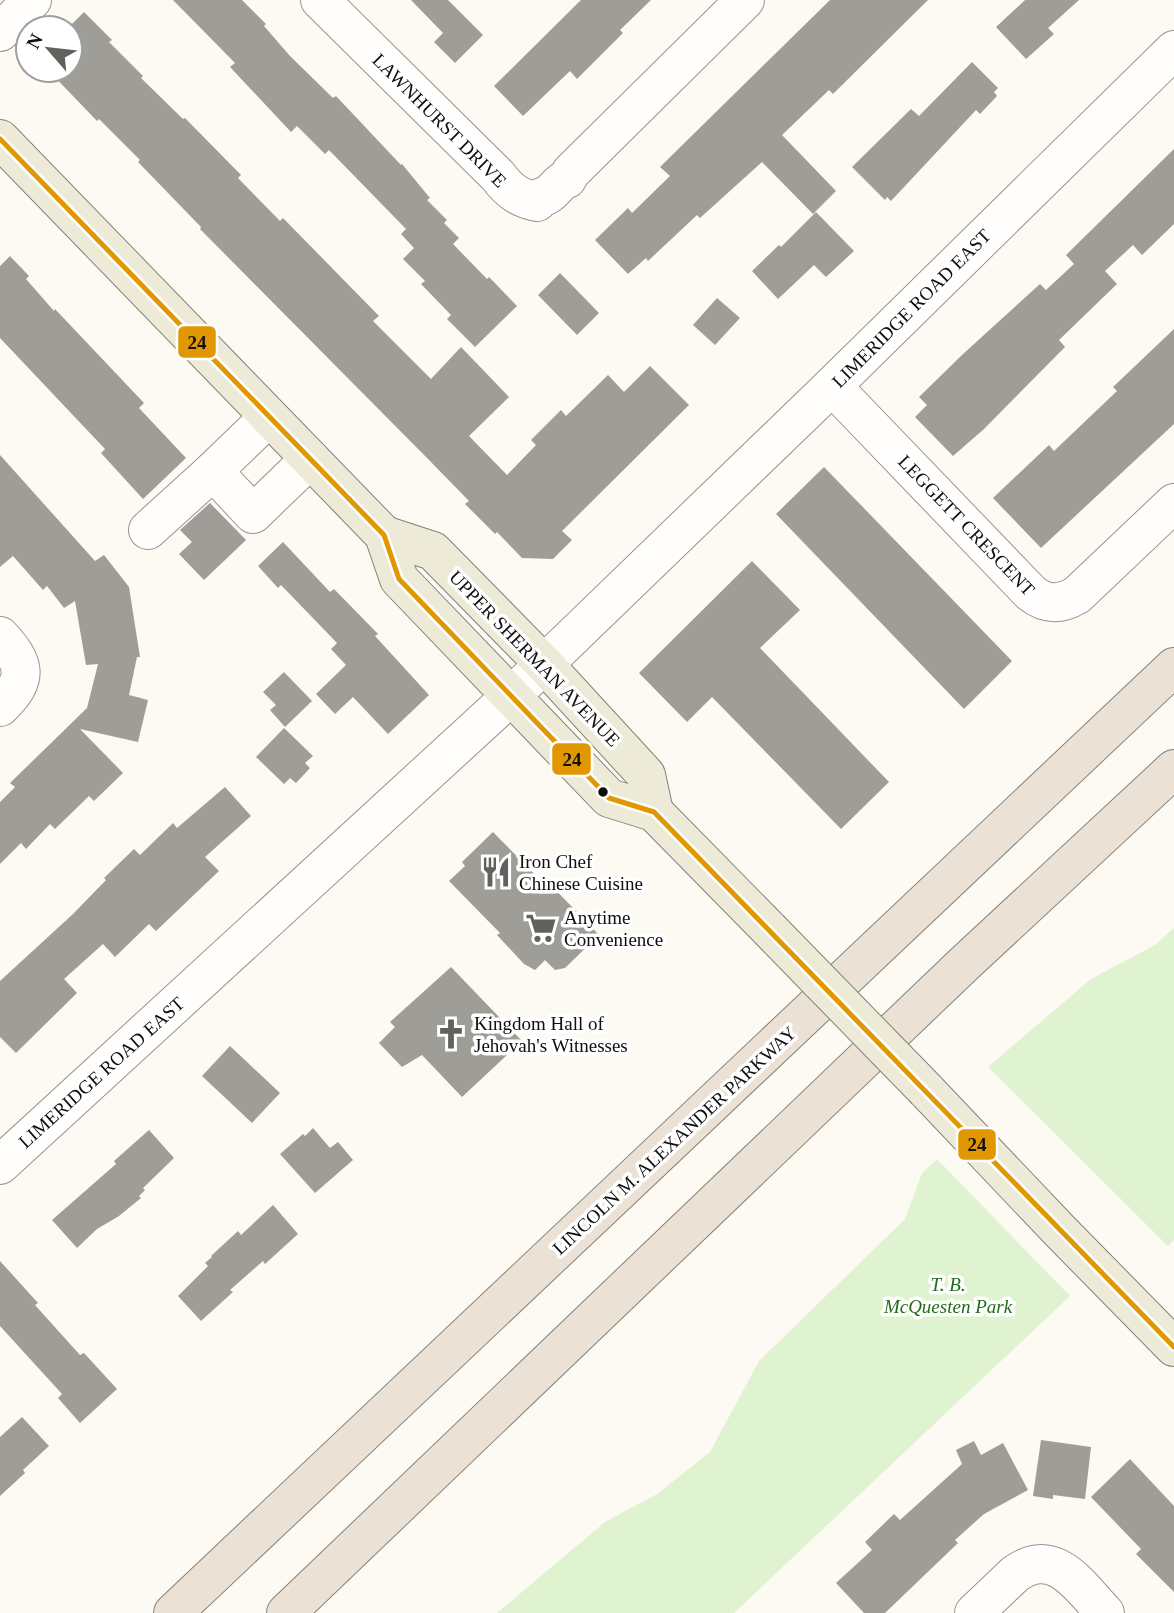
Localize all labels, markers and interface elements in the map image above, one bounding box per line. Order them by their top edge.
north arrow [14,14,84,84]
text: N [22,30,47,52]
street label: LAWNHURST DRIVE [369,49,511,191]
street label: LIMERIDGE ROAD EAST [828,225,995,392]
line badge: 24 [177,325,217,359]
text: 24 [188,332,207,353]
street label: LEGGETT CRESCENT [894,451,1039,600]
street label: UPPER SHERMAN AVENUE [445,566,624,751]
line badge: 24 [551,742,592,776]
text: 24 [563,749,582,770]
unlabelled marker [596,785,610,799]
place label: Iron Chef Chinese Cuisine [519,851,643,894]
restaurant icon: Iron Chef Chinese Cuisine [479,855,513,889]
place label: Anytime Convenience [564,907,663,950]
supermarket icon: Anytime Convenience [524,911,558,945]
street label: LIMERIDGE ROAD EAST [14,992,189,1152]
place label: Kingdom Hall of Jehovah's Witnesses [474,1013,628,1056]
church icon: Kingdom Hall of Jehovah's Witnesses [434,1017,468,1051]
street label: LINCOLN M. ALEXANDER PARKWAY [548,1022,800,1259]
line badge: 24 [957,1128,997,1161]
text: 24 [968,1134,987,1155]
park label: T. B. McQuesten Park [883,1274,1013,1317]

